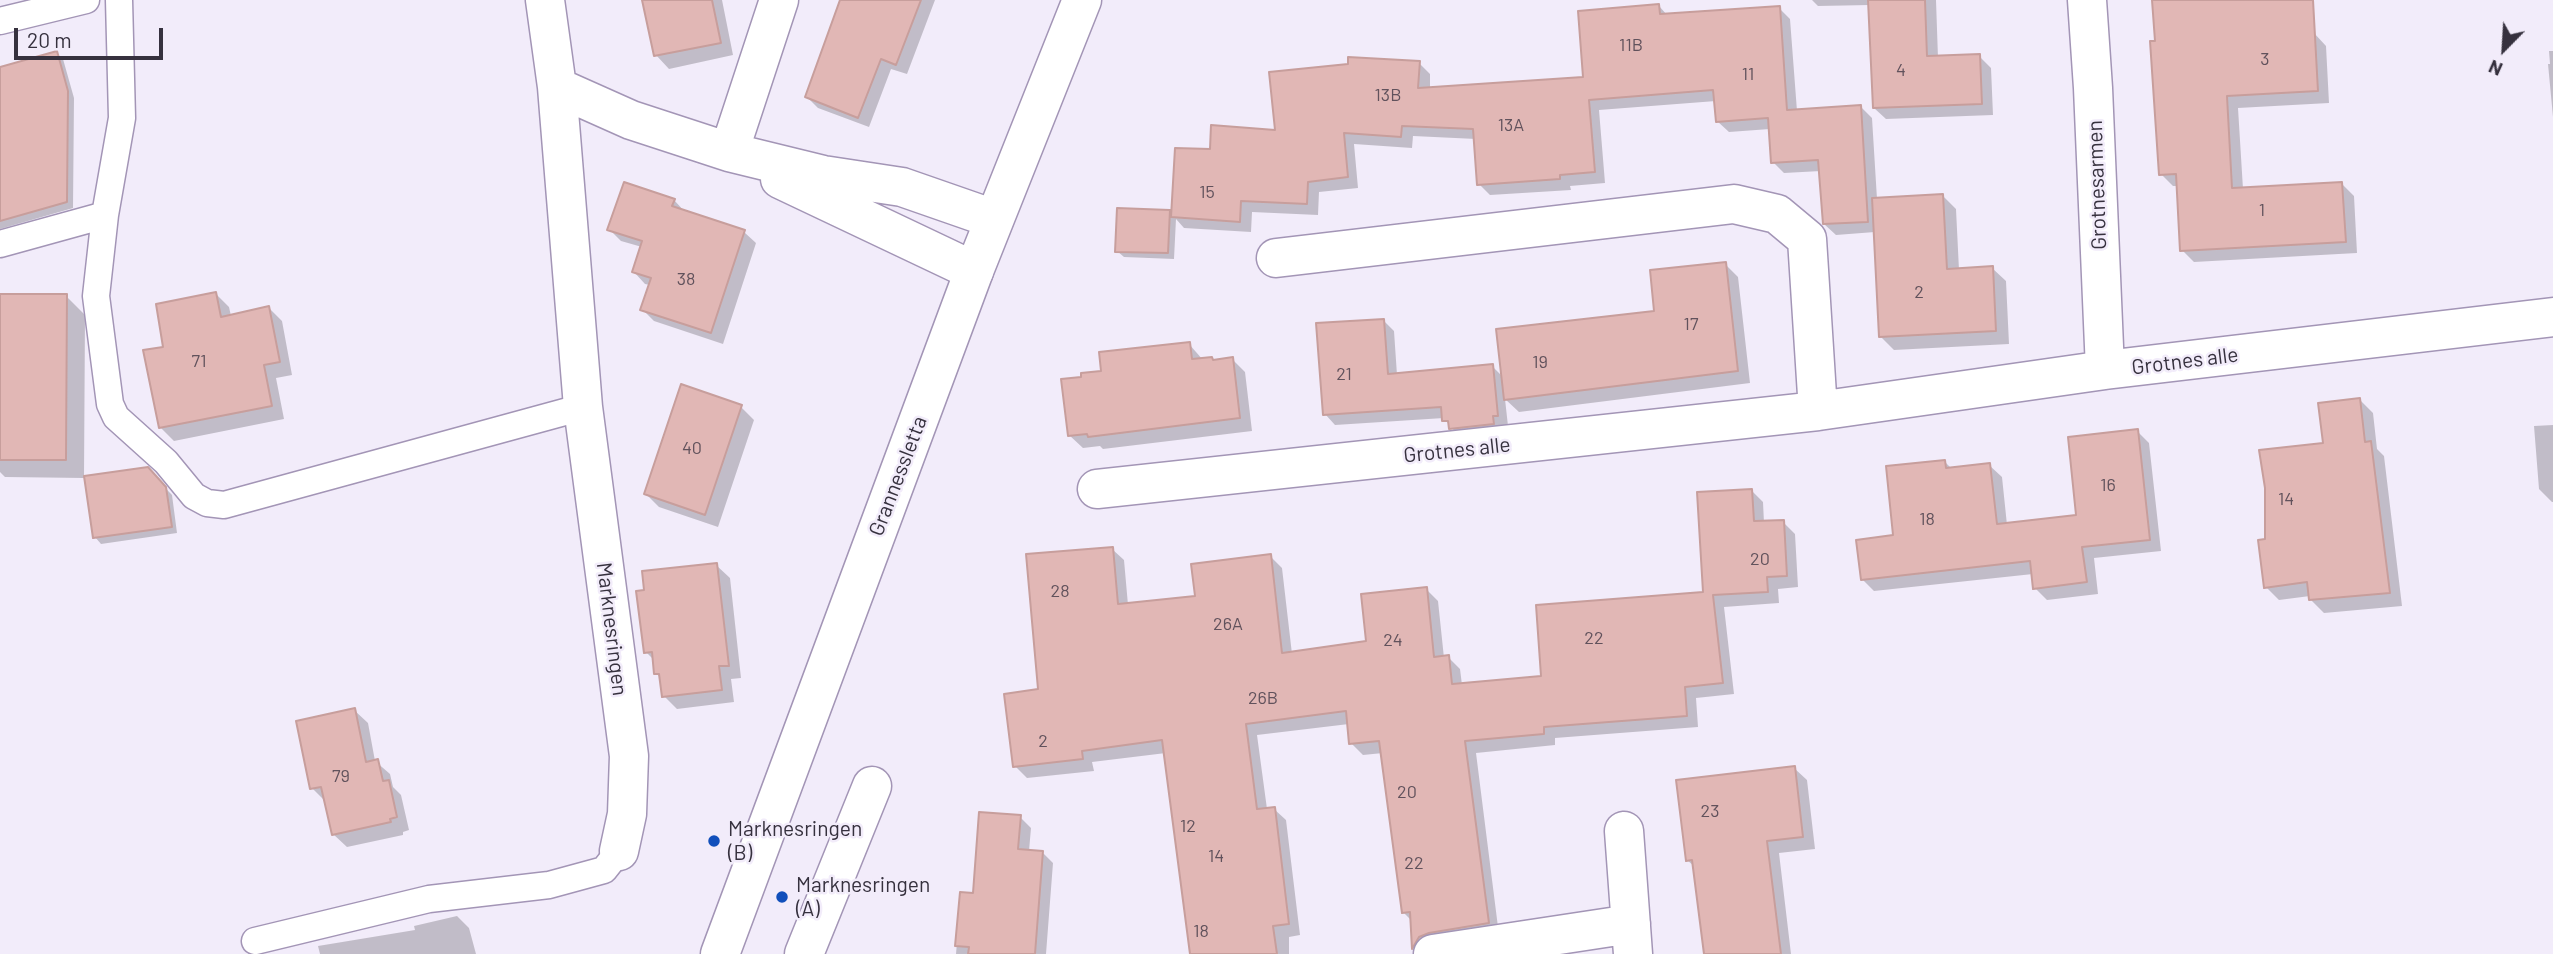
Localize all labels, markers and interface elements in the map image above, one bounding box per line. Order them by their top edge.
scale bar [18,14,166,58]
north arrow [2469,14,2539,84]
text: 20 m [27,27,72,52]
house number: 11B [1619,34,1643,56]
house number: 3 [2260,48,2270,70]
text: N [2485,56,2506,82]
house number: 4 [1896,59,1906,81]
house number: 11 [1742,63,1754,85]
house number: 13B [1375,84,1401,106]
house number: 13A [1498,114,1524,136]
street label: Grotnesarmen [2082,120,2112,250]
house number: 15 [1199,181,1215,203]
house number: 1 [2259,199,2265,221]
house number: 38 [677,268,695,290]
house number: 2 [1914,281,1924,303]
house number: 17 [1684,313,1698,335]
street label: Grotnes alle [2130,342,2240,380]
house number: 71 [192,350,206,372]
house number: 19 [1532,351,1548,373]
house number: 21 [1336,363,1352,385]
street label: Grannessletta [864,412,932,540]
street label: Grotnes alle [1402,432,1512,468]
house number: 40 [682,437,702,459]
house number: 16 [2100,474,2116,496]
house number: 14 [2278,488,2294,510]
house number: 18 [1919,508,1935,530]
house number: 20 [1750,548,1770,570]
street label: Marknesringen [591,561,633,697]
house number: 28 [1050,580,1070,602]
house number: 26A [1213,613,1243,635]
house number: 22 [1584,627,1604,649]
house number: 24 [1383,629,1403,651]
house number: 26B [1248,687,1278,709]
house number: 2 [1038,730,1048,752]
house number: 79 [332,765,350,787]
house number: 20 [1397,781,1417,803]
house number: 23 [1701,800,1719,822]
house number: 12 [1180,815,1196,837]
place label: Marknesringen (B) [728,816,862,866]
marker: Marknesringen (B) [706,833,722,849]
house number: 14 [1208,845,1224,867]
house number: 22 [1404,852,1424,874]
place label: Marknesringen (A) [796,872,930,922]
marker: Marknesringen (A) [774,889,790,905]
house number: 18 [1193,920,1209,942]

